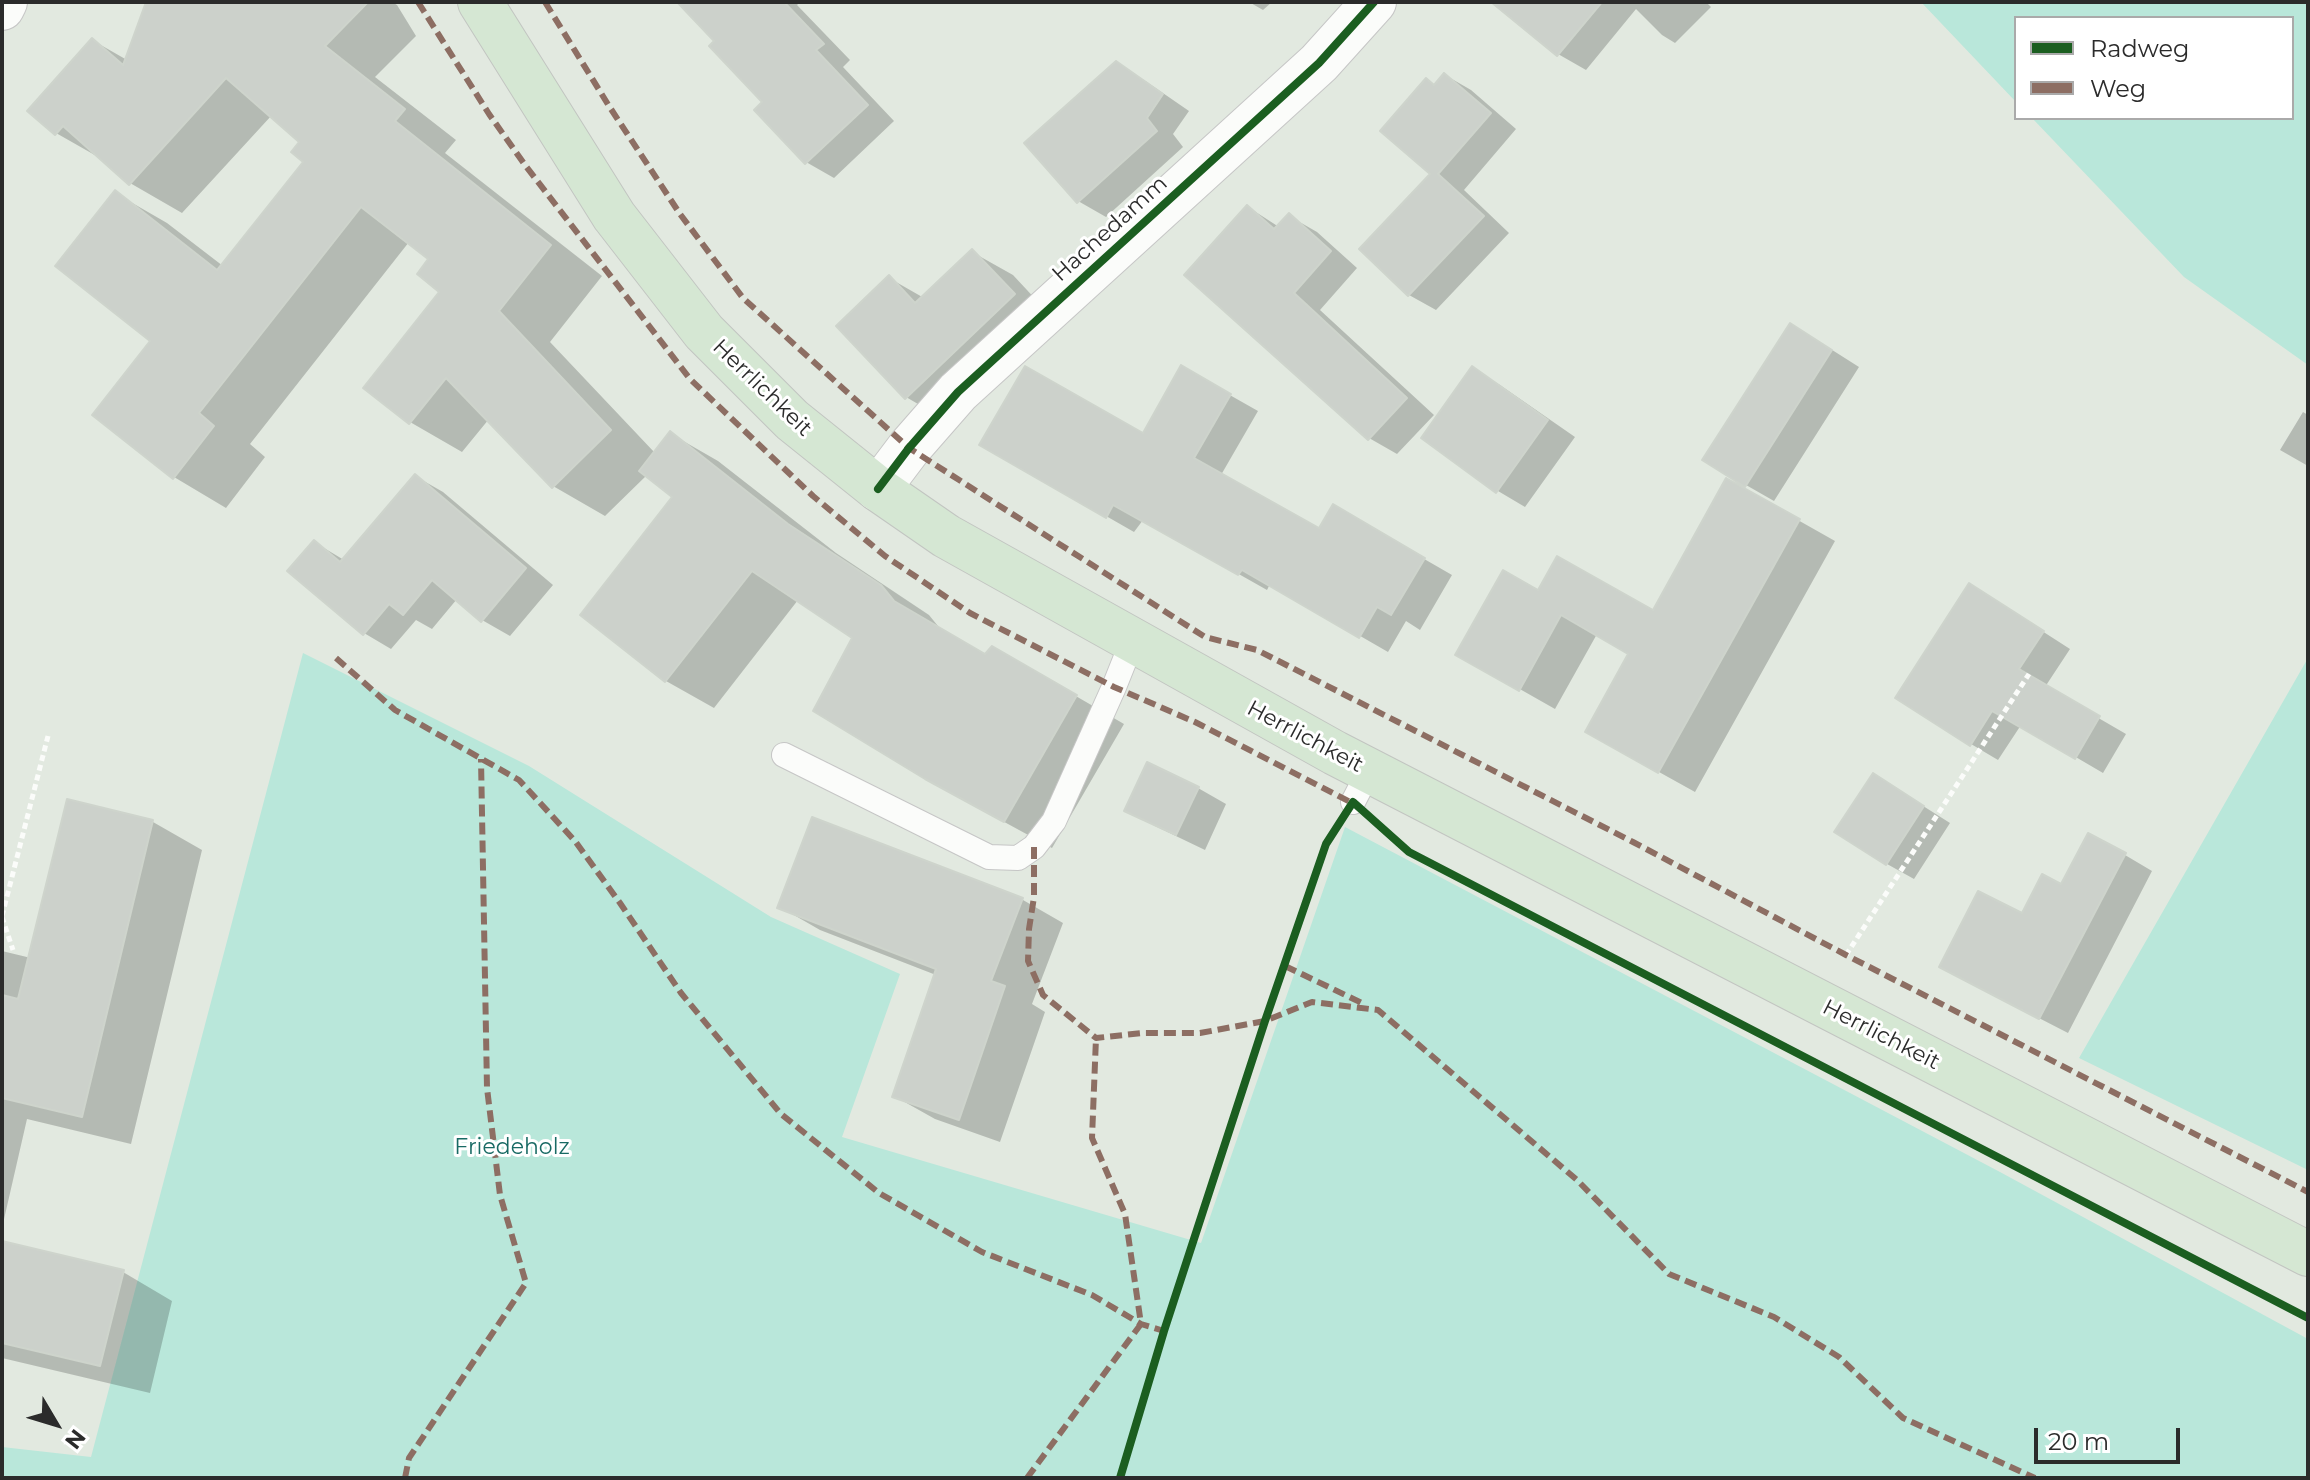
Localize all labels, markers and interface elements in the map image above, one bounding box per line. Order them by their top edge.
legend [2014,16,2294,120]
text: Radweg [2090,34,2189,63]
text: Weg [2090,74,2146,103]
street label: Hachedamm [1047,170,1173,288]
street label: Herrlichkeit [707,334,817,442]
street label: Herrlichkeit [1242,695,1368,779]
street label: Herrlichkeit [1818,994,1944,1076]
park label: Friedeholz [454,1135,570,1161]
north arrow [16,1384,96,1464]
scale bar [2038,1412,2184,1462]
text: N [59,1424,91,1454]
text: 20 m [2048,1427,2109,1456]

